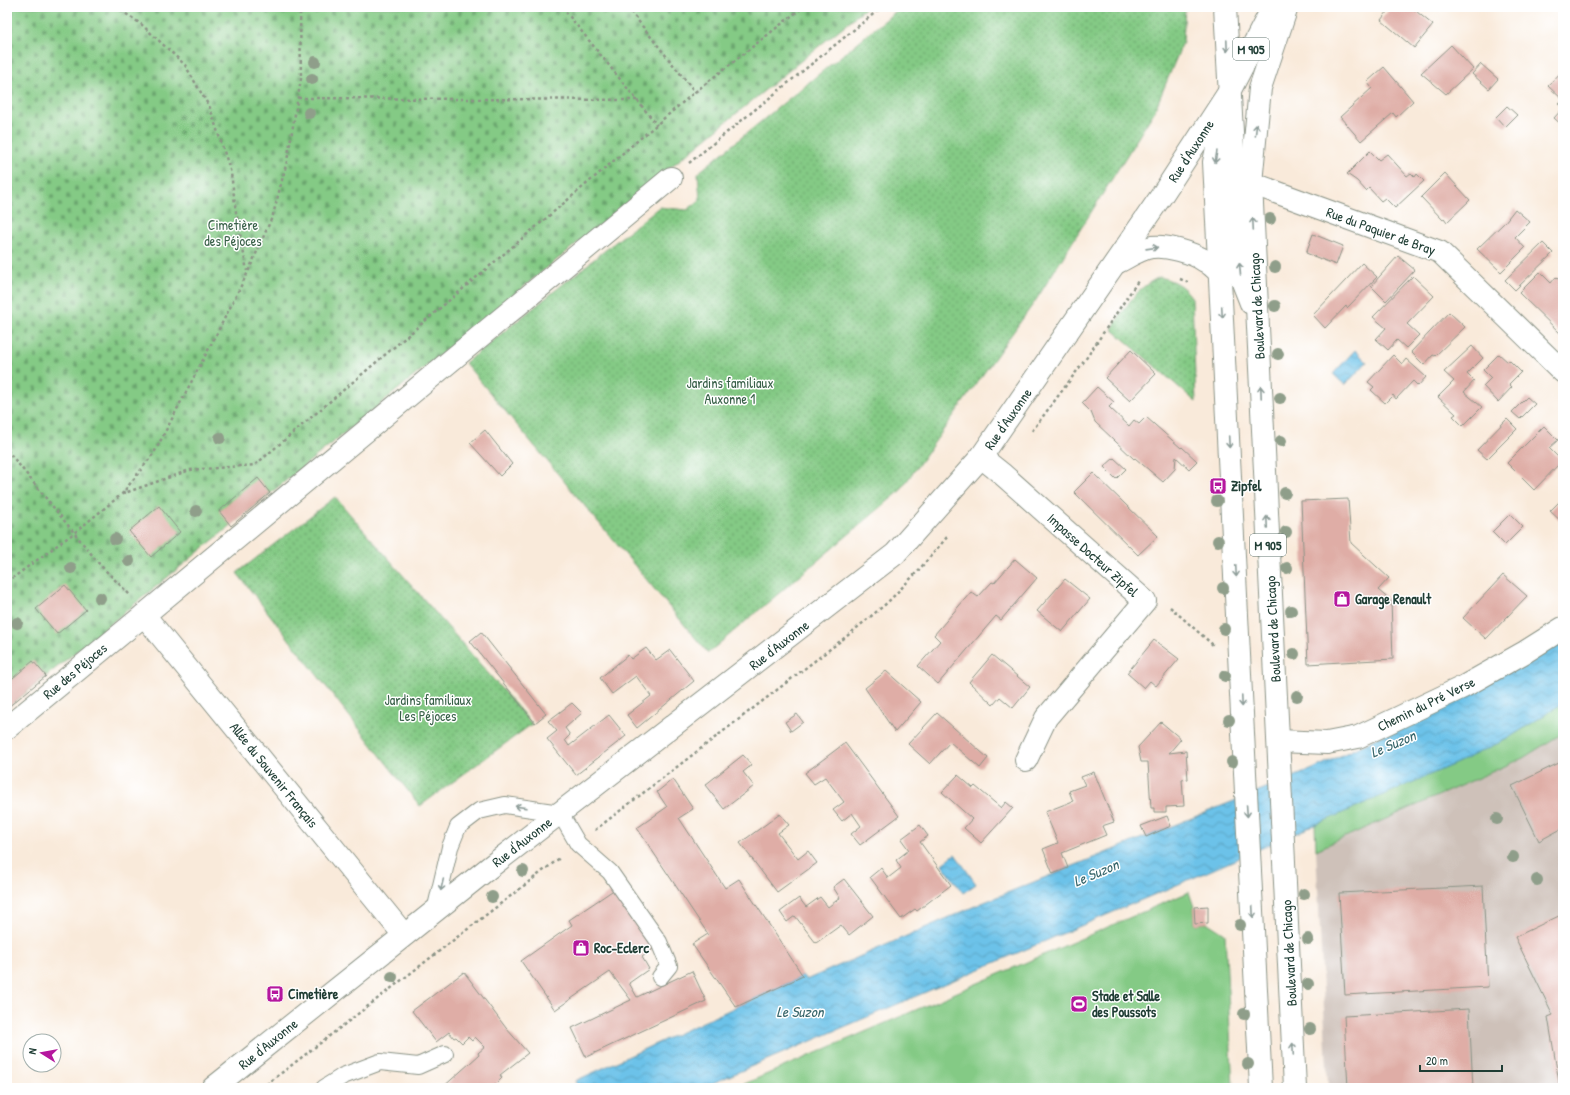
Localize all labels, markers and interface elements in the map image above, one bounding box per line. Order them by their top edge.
road number: M 905 [1233,38,1269,60]
one-way arrow [1223,39,1231,52]
street label: Rue d'Auxonne [1163,115,1218,186]
one-way arrow [1253,124,1260,137]
one-way arrow [1212,151,1220,164]
street label: Rue du Paquier de Bray [1324,202,1438,260]
park label: Cimetière des Péjoces [204,215,262,251]
one-way arrow [1249,218,1257,231]
one-way arrow [1146,244,1159,252]
street label: Boulevard de Chicago [1244,252,1270,360]
one-way arrow [1236,263,1243,276]
one-way arrow [1218,305,1225,318]
park label: Jardins familiaux Auxonne 1 [687,373,773,408]
street label: Rue d'Auxonne [979,384,1036,453]
one-way arrow [1257,386,1264,399]
one-way arrow [1225,435,1233,448]
bus stop icon: Zipfel [1208,476,1228,496]
place label: Zipfel [1231,476,1262,497]
street label: Impasse Docteur Zipfel [1043,509,1143,602]
one-way arrow [1263,516,1271,529]
road number: M 905 [1250,534,1286,556]
one-way arrow [1232,564,1240,577]
street label: Boulevard de Chicago [1260,575,1286,683]
shop icon: Garage Renault [1332,589,1352,609]
place label: Garage Renault [1355,589,1432,610]
street label: Rue d'Auxonne [745,615,813,674]
street label: Rue des Péjoces [39,638,111,704]
street label: Chemin du Pré Verse [1374,672,1478,735]
park label: Jardins familiaux Les Péjoces [385,690,471,726]
one-way arrow [1238,694,1246,707]
street label: Allée du Souvenir Français [226,718,323,831]
water label: Le Suzon [1367,724,1420,762]
one-way arrow [515,803,528,811]
one-way arrow [1244,804,1251,817]
street label: Rue d'Auxonne [488,812,556,871]
water label: Le Suzon [1070,853,1123,891]
one-way arrow [437,878,445,891]
street label: Boulevard de Chicago [1276,899,1302,1007]
one-way arrow [1249,905,1257,918]
shop icon: Roc-Eclerc [571,938,591,958]
place label: Roc-Eclerc [594,938,649,957]
bus stop icon: Cimetière [265,984,285,1004]
place label: Cimetière [288,984,339,1003]
place label: Stade et Salle des Poussots [1092,986,1161,1021]
sports icon: Stade et Salle des Poussots [1069,994,1089,1014]
water label: Le Suzon [776,1001,825,1022]
street label: Rue d'Auxonne [234,1014,302,1073]
north arrow [22,1033,62,1073]
one-way arrow [1290,1043,1297,1056]
text: N [25,1047,40,1055]
scale bar [1420,1047,1502,1073]
text: 20 m [1426,1052,1448,1069]

